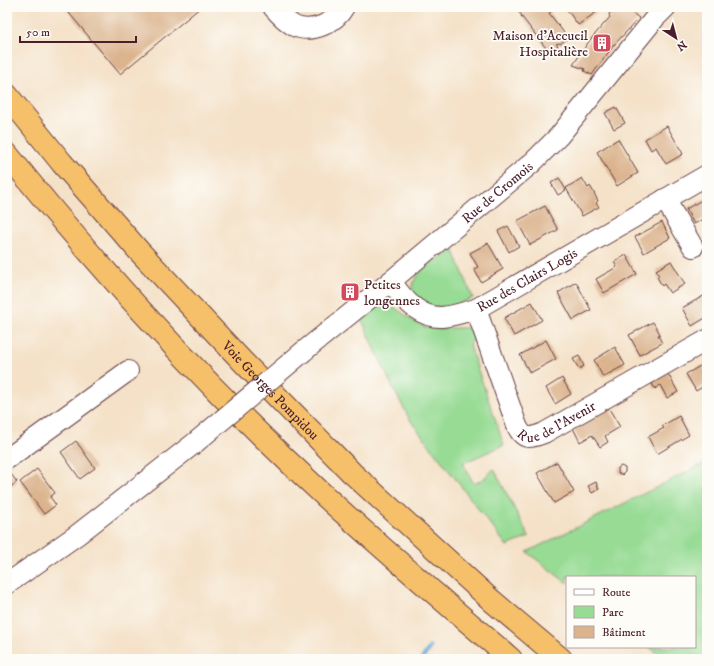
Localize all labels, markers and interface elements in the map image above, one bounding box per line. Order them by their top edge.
scale bar [20,18,136,44]
north arrow [656,18,696,58]
text: 50 m [26,25,50,40]
place label: Maison d'Accueil Hospitalière [492,27,589,61]
building icon: Maison d'Accueil Hospitalière [591,32,613,54]
text: N [674,37,689,54]
street label: Rue de Cromois [458,158,537,228]
street label: Rue des Clairs Logis [474,244,581,317]
place label: Petites longennes [364,276,420,310]
building icon: Petites longennes [339,281,361,303]
street label: Voie Georges Pompidou [217,337,323,444]
street label: Rue de l'Avenir [513,397,600,447]
legend [566,576,696,648]
text: Route [602,585,630,600]
text: Parc [602,605,624,620]
text: Bâtiment [602,625,646,640]

